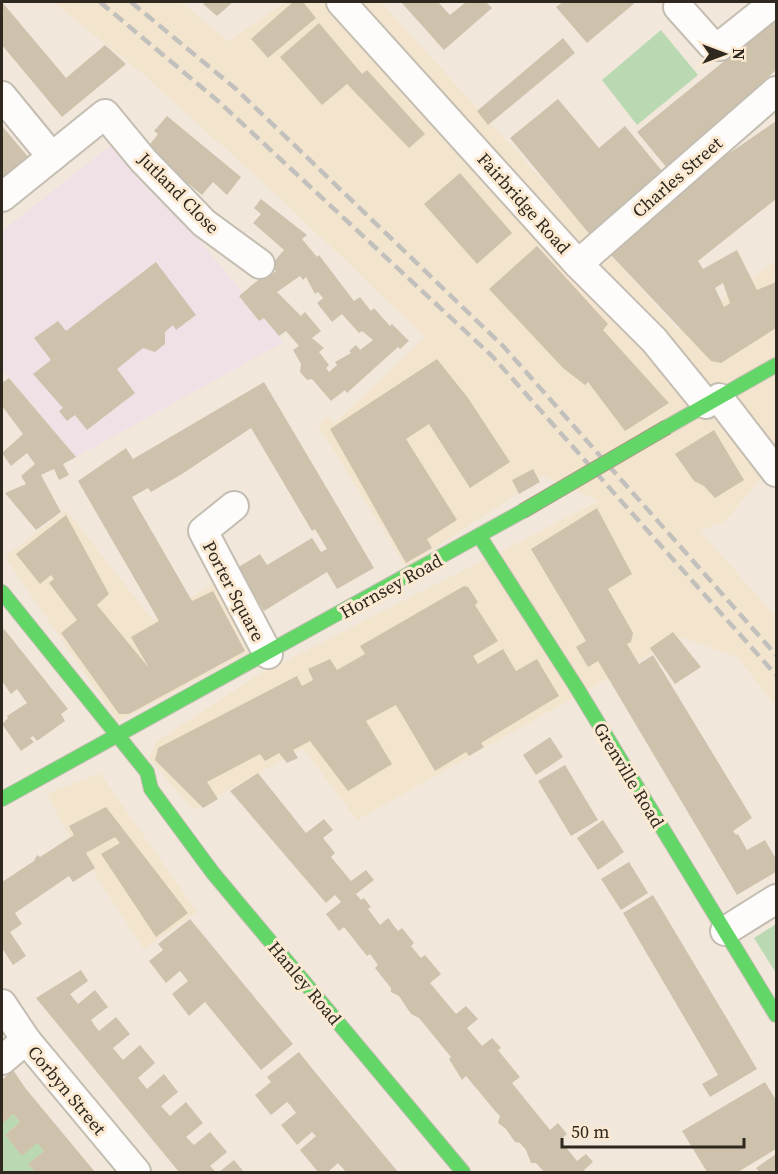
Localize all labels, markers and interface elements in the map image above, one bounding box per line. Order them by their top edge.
north arrow [694,24,754,84]
text: N [728,48,750,60]
street label: Charles Street [627,131,727,223]
street label: Jutland Close [132,146,225,239]
street label: Fairbridge Road [472,147,576,259]
street label: Porter Square [197,536,271,646]
street label: Hornsey Road [335,548,447,624]
street label: Grenville Road [588,718,670,832]
street label: Hanley Road [263,936,347,1030]
street label: Corbyn Street [22,1040,112,1140]
scale bar [562,1111,744,1149]
text: 50 m [571,1119,609,1144]

